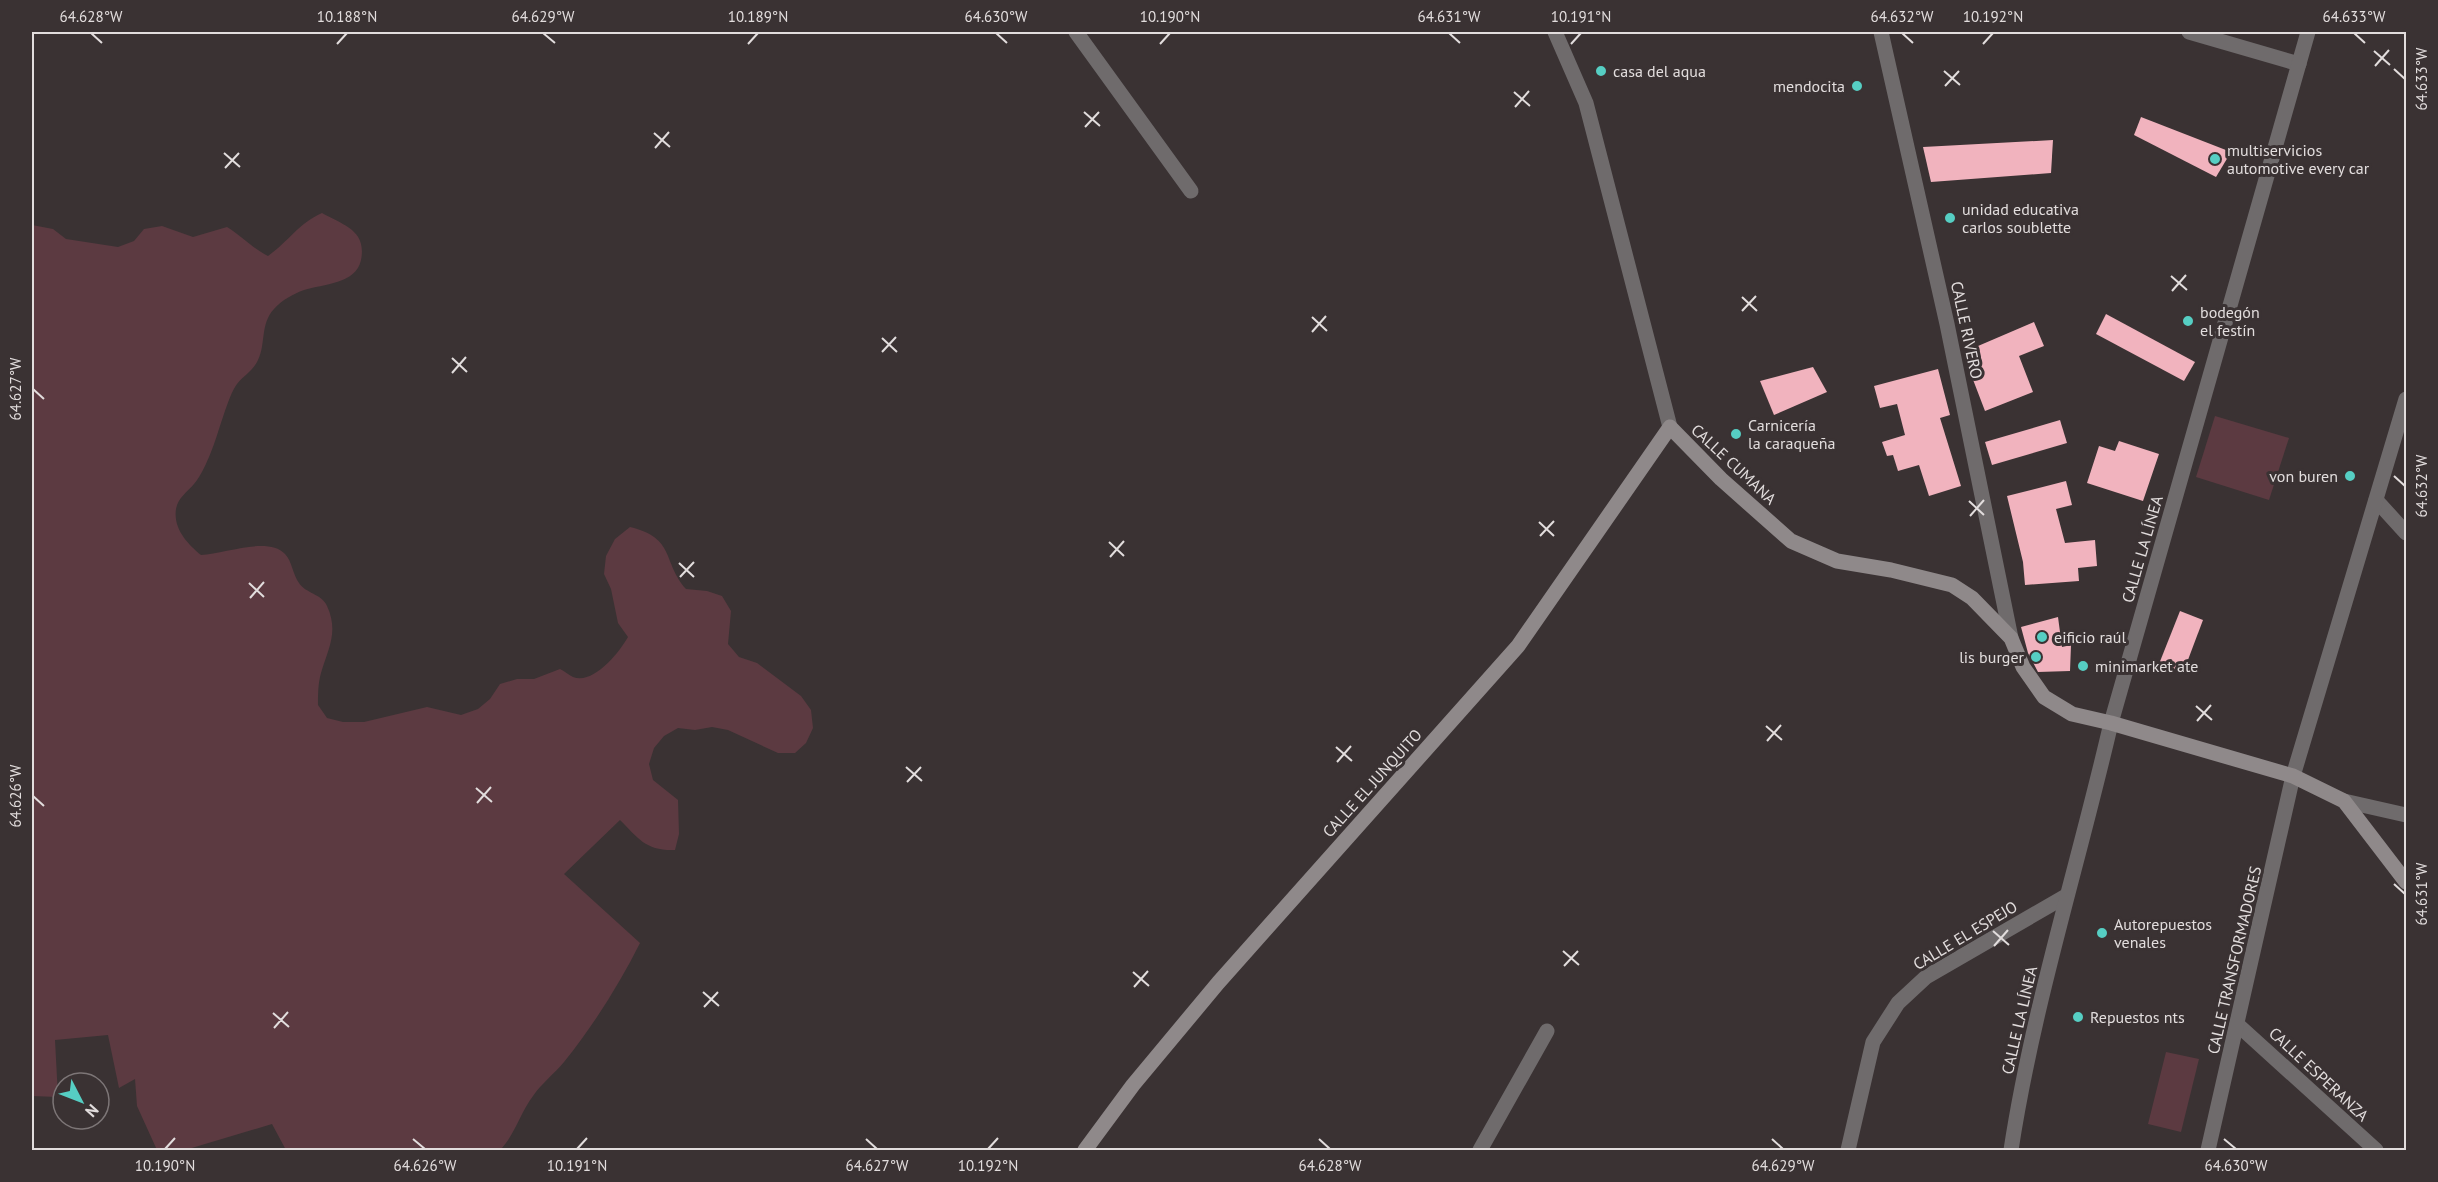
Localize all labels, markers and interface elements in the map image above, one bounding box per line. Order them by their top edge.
text: 64.628°W [60,7,123,26]
text: 10.188°N [317,7,377,26]
text: 64.629°W [512,7,575,26]
text: 10.189°N [728,7,788,26]
text: 64.630°W [965,7,1028,26]
text: 10.190°N [1140,7,1200,26]
text: 64.631°W [1418,7,1481,26]
text: 10.191°N [1551,7,1611,26]
text: 64.632°W [1871,7,1934,26]
text: 10.192°N [1963,7,2023,26]
text: 64.633°W [2323,7,2386,26]
text: 64.633°W [2412,47,2431,110]
place label: casa del aqua [1613,61,1706,81]
marker: casa del aqua [1594,64,1608,78]
place label: mendocita [1773,76,1845,96]
marker: mendocita [1850,79,1864,93]
place label: multiservicios automotive every car [2227,140,2370,178]
marker: multiservicios automotive every car [2208,152,2222,166]
place label: unidad educativa carlos soublette [1962,199,2079,237]
marker: unidad educativa carlos soublette [1943,211,1957,225]
street label: CALLE RIVERO [1947,279,1987,381]
place label: bodegón el festín [2200,302,2260,340]
marker: bodegón el festín [2181,314,2195,328]
text: 64.627°W [6,357,25,420]
place label: Carnicería la caraqueña [1748,415,1835,453]
street label: CALLE CUMANA [1687,419,1781,509]
marker: Carnicería la caraqueña [1729,427,1743,441]
text: 64.632°W [2412,454,2431,517]
place label: von buren [2269,466,2338,486]
marker: von buren [2343,469,2357,483]
street label: CALLE LA LÍNEA [2117,493,2167,605]
place label: eificio raúl [2054,627,2126,647]
marker: eificio raúl [2035,630,2049,644]
place label: lis burger [1959,647,2025,667]
marker: lis burger [2029,650,2043,664]
place label: minimarket ate [2095,656,2198,676]
marker: minimarket ate [2076,659,2090,673]
street label: CALLE EL JUNQUITO [1318,725,1426,841]
text: 64.626°W [6,764,25,827]
text: 64.631°W [2412,862,2431,925]
street label: CALLE TRANSFORMADORES [2203,864,2265,1056]
street label: CALLE EL ESPEJO [1909,896,2021,974]
place label: Autorepuestos venales [2114,914,2212,952]
marker: Autorepuestos venales [2095,926,2109,940]
street label: CALLE LA LÍNEA [1997,963,2041,1076]
place label: Repuestos nts [2090,1007,2185,1027]
marker: Repuestos nts [2071,1010,2085,1024]
street label: CALLE ESPERANZA [2265,1023,2373,1126]
north arrow [51,1071,111,1131]
text: N [81,1100,103,1122]
text: 10.190°N [135,1156,195,1175]
text: 64.626°W [394,1156,457,1175]
text: 10.191°N [547,1156,607,1175]
text: 64.627°W [846,1156,909,1175]
text: 10.192°N [958,1156,1018,1175]
text: 64.628°W [1299,1156,1362,1175]
text: 64.629°W [1752,1156,1815,1175]
text: 64.630°W [2205,1156,2268,1175]

